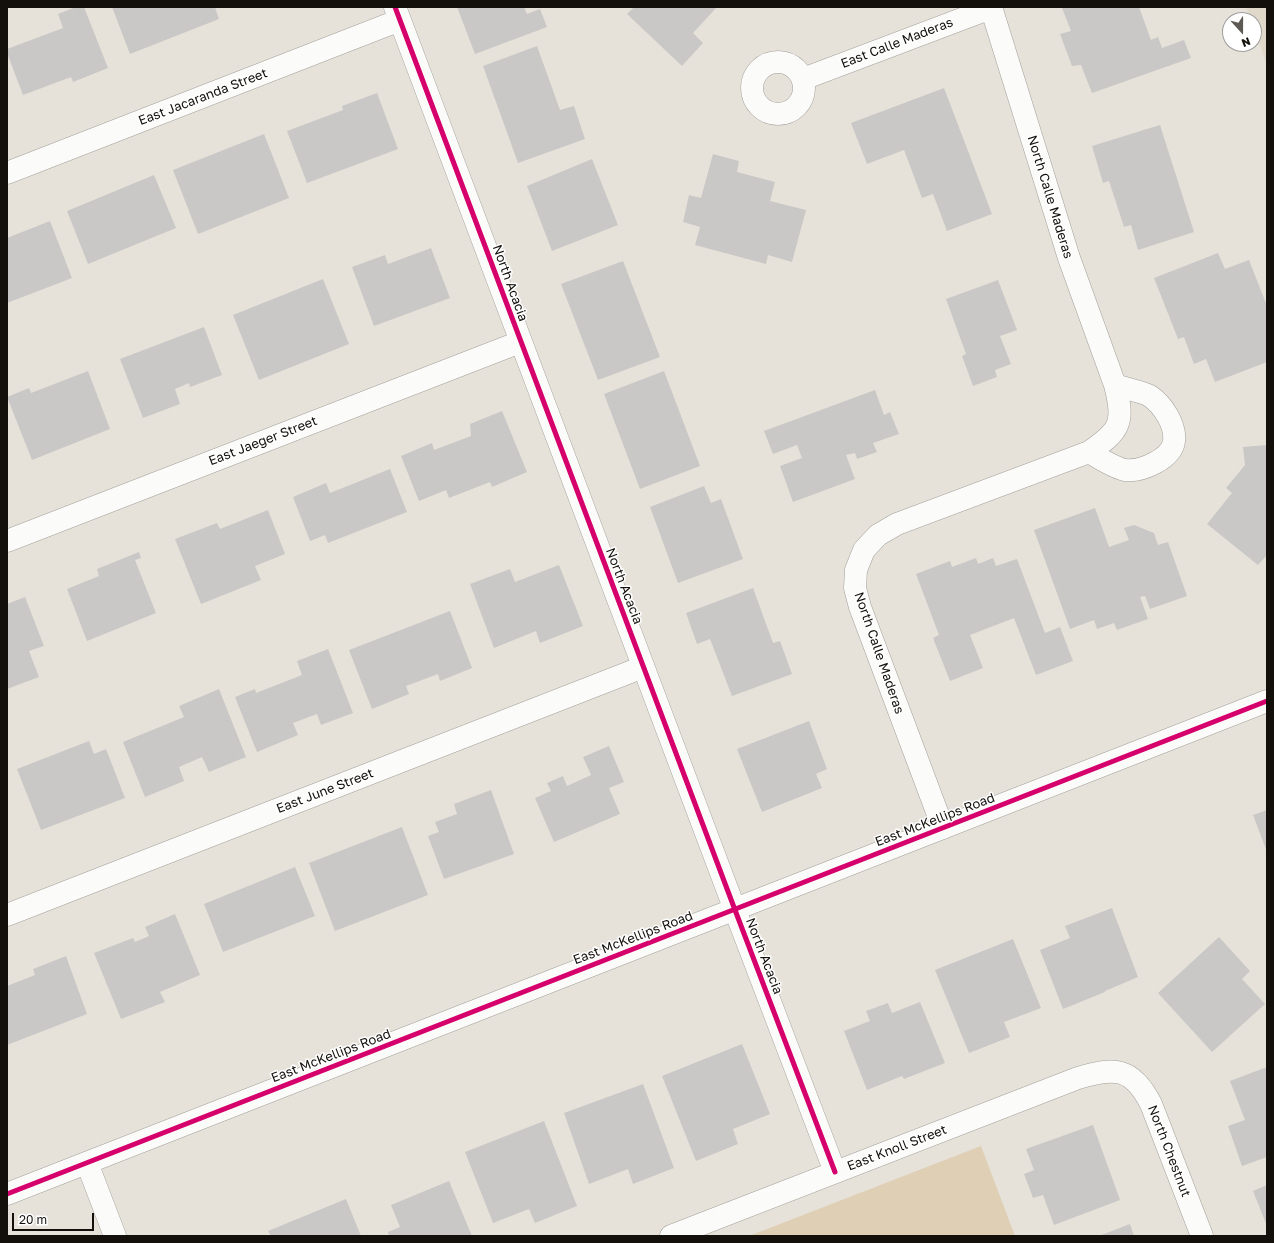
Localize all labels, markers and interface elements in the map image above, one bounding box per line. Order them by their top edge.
north arrow [1222,12,1262,52]
street label: East Calle Maderas [839,14,955,72]
text: N [1240,35,1252,50]
street label: East Jacaranda Street [136,65,270,129]
street label: North Calle Maderas [1024,134,1076,260]
street label: North Acacia [489,243,531,323]
street label: East Jaeger Street [207,413,319,469]
street label: North Acacia [602,546,646,626]
street label: North Calle Maderas [851,590,907,716]
street label: East June Street [274,765,376,817]
street label: East McKellips Road [873,790,997,850]
street label: East McKellips Road [571,908,695,968]
street label: North Acacia [742,916,786,996]
street label: East McKellips Road [269,1026,393,1086]
street label: North Chestnut [1144,1103,1194,1199]
street label: East Knoll Street [845,1122,949,1174]
scale bar [14,1205,96,1231]
text: 20 m [19,1212,47,1227]

